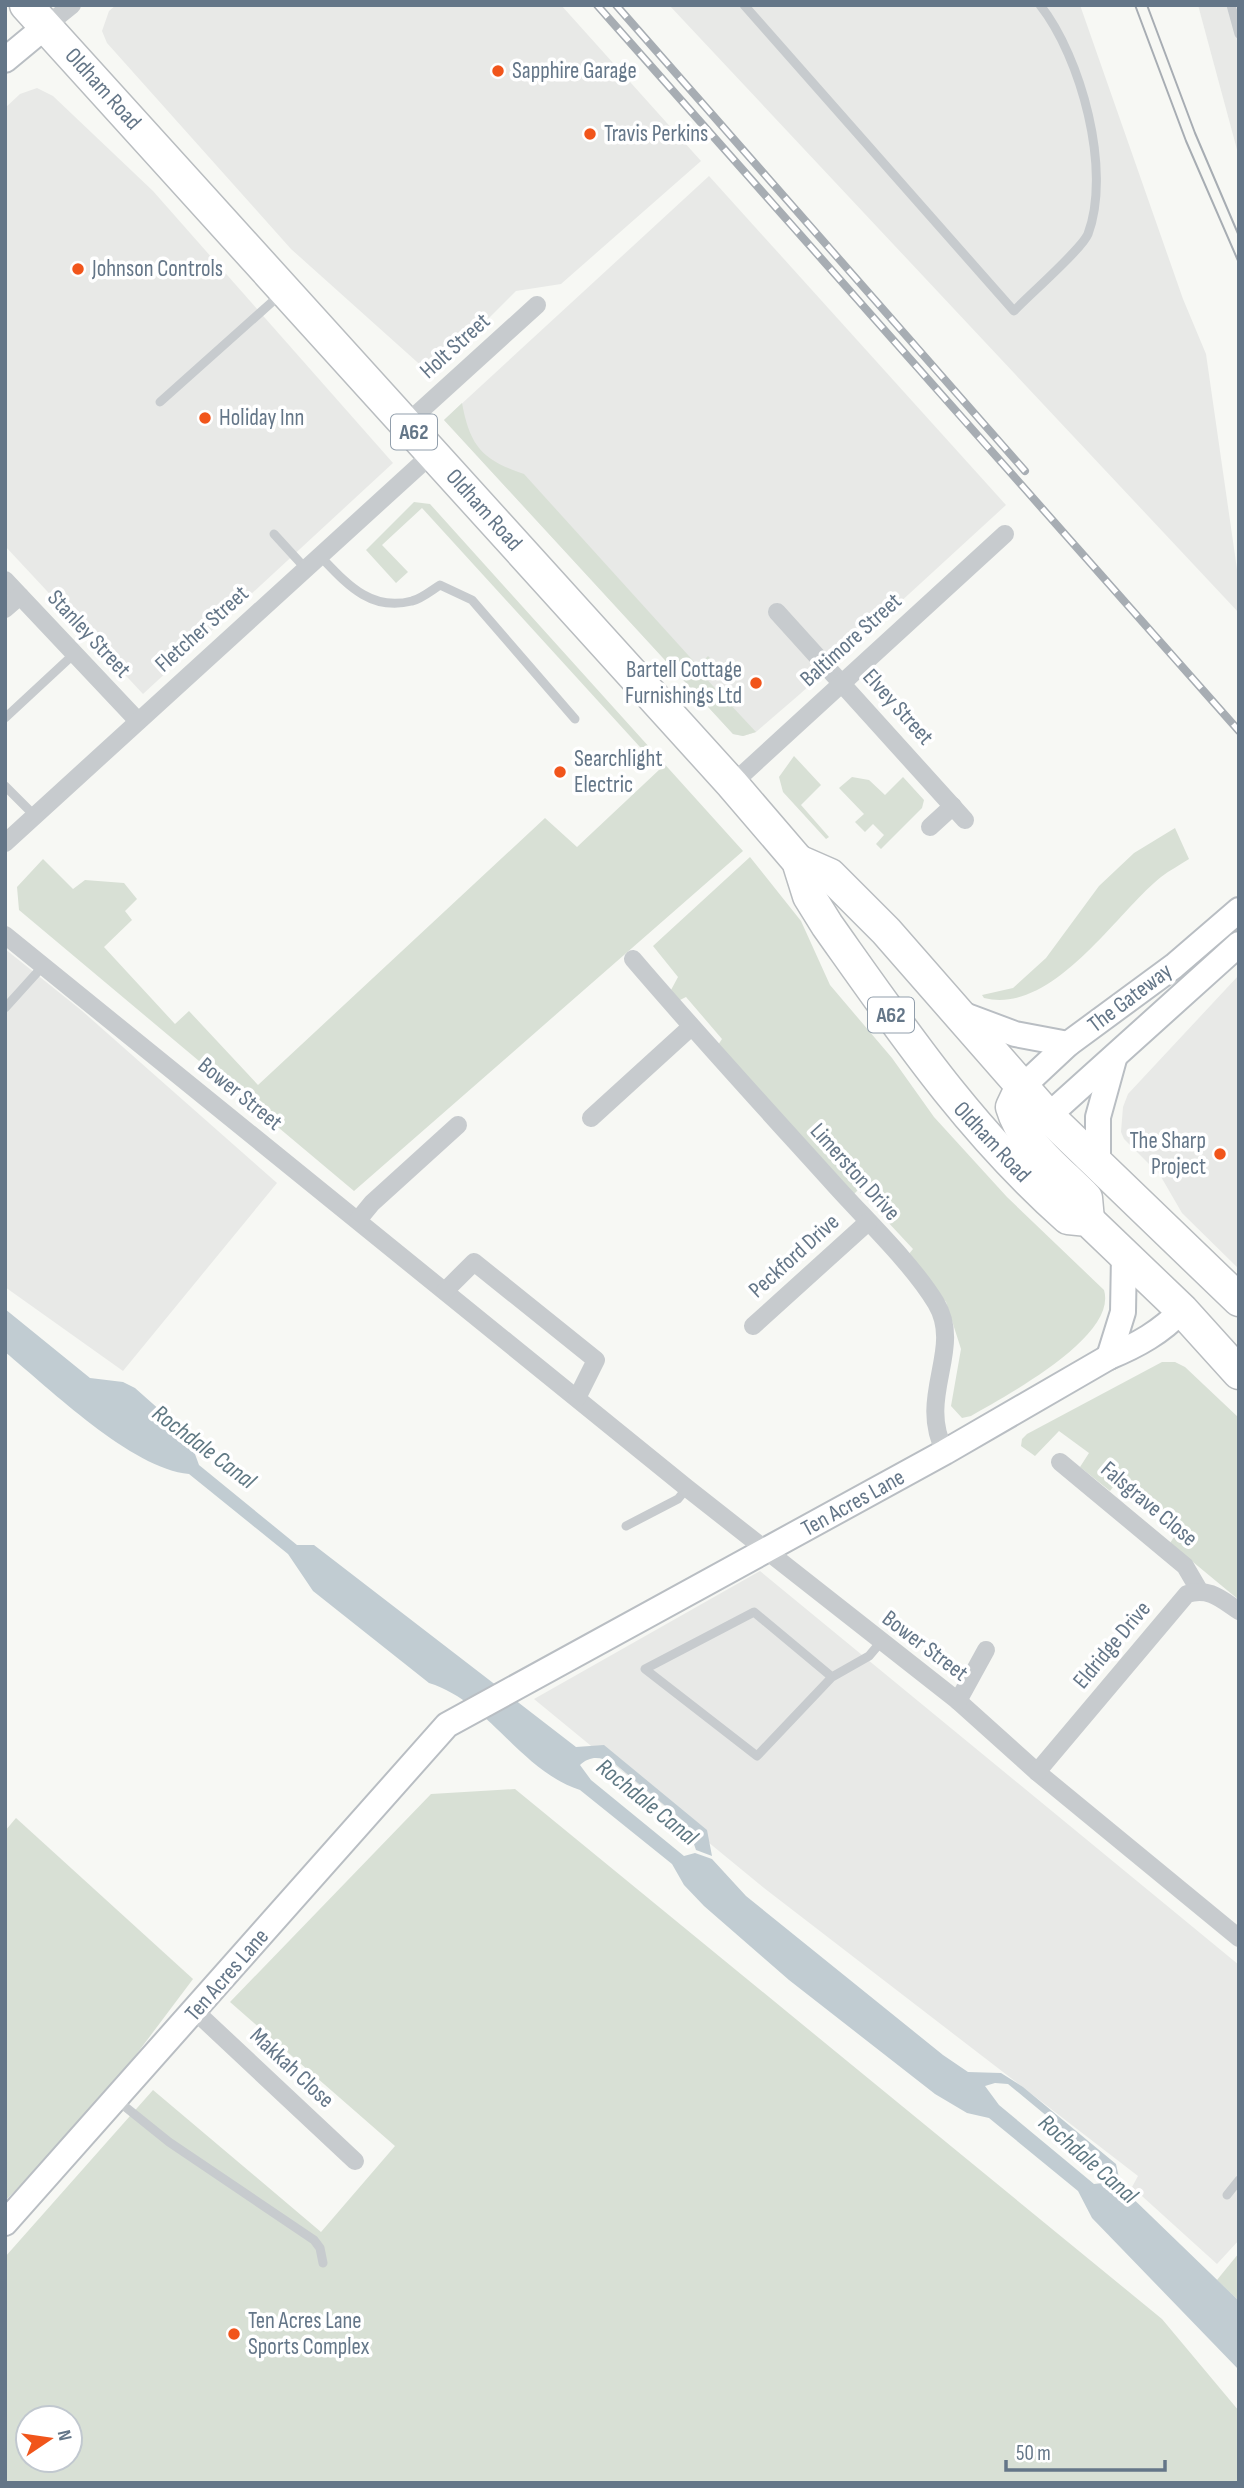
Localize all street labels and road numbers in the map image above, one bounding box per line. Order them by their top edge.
street label: Oldham Road [59,42,147,136]
street label: Holt Street [414,307,496,385]
road number: A62 [391,414,437,450]
street label: Oldham Road [440,463,528,557]
street label: Fletcher Street [149,580,255,678]
street label: Stanley Street [41,584,137,684]
street label: Baltimore Street [795,587,907,693]
street label: Elvey Street [857,663,939,751]
street label: The Gateway [1082,957,1178,1039]
road number: A62 [868,998,914,1032]
street label: Bower Street [192,1051,288,1137]
street label: Oldham Road [947,1096,1037,1188]
street label: Limerston Drive [804,1118,906,1226]
street label: Peckford Drive [743,1208,845,1304]
street label: Falsgrave Close [1095,1455,1203,1553]
street label: Ten Acres Lane [797,1463,909,1543]
street label: Eldridge Drive [1067,1595,1157,1695]
street label: Bower Street [876,1605,974,1687]
street label: Ten Acres Lane [179,1923,275,2027]
street label: Makkah Close [244,2022,340,2114]

